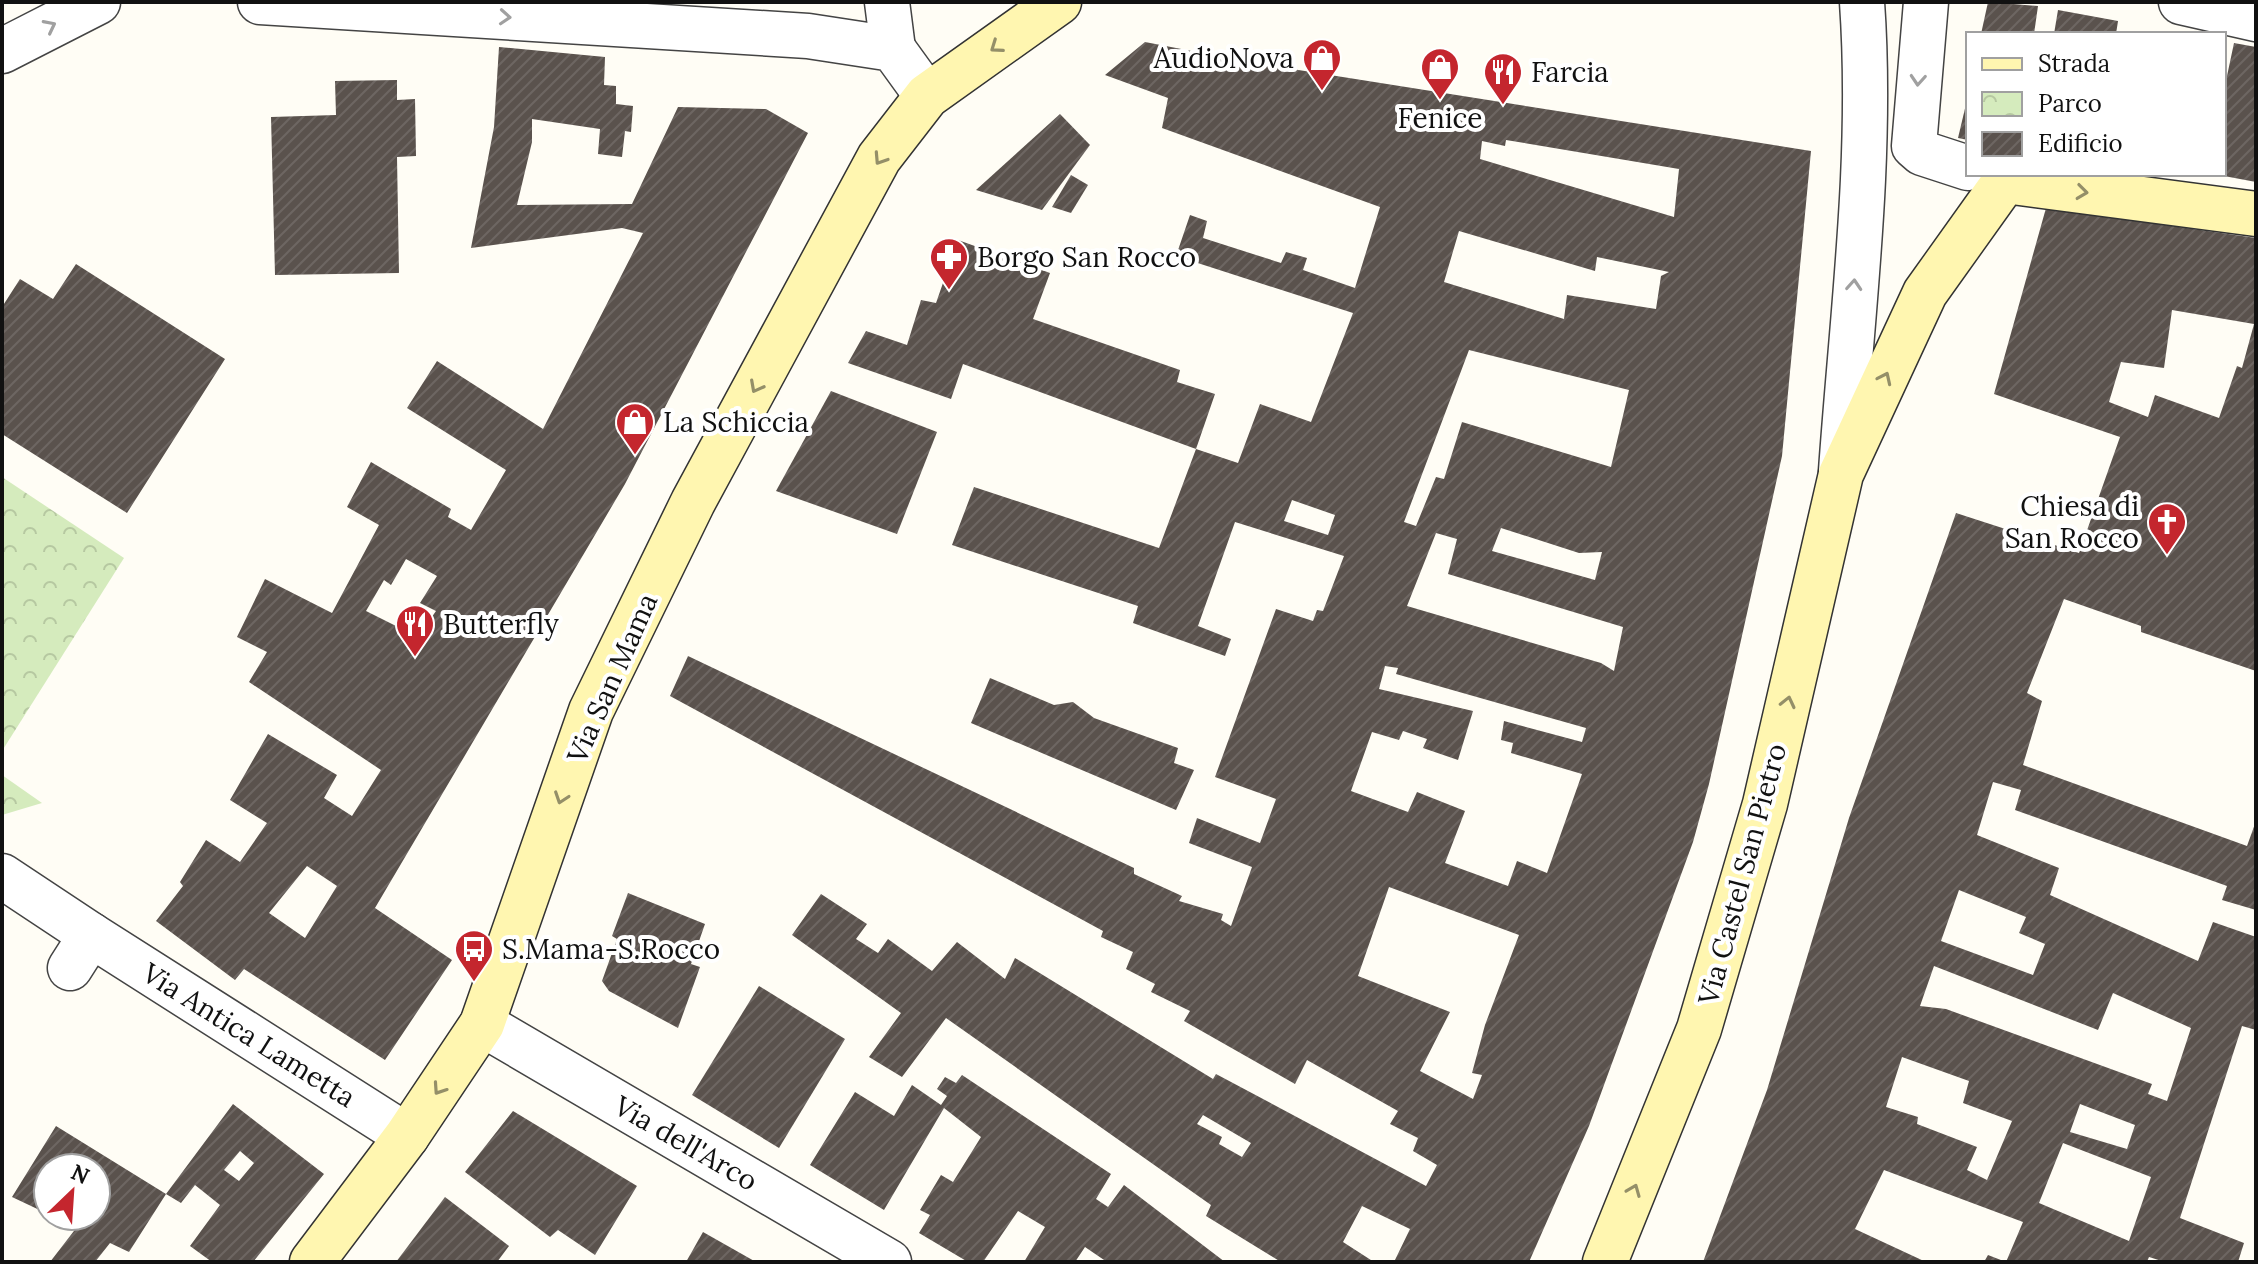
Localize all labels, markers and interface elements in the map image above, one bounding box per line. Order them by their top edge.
one-way arrow [499,8,512,25]
one-way arrow [42,21,57,36]
legend [1966,32,2226,176]
one-way arrow [990,37,1004,52]
shop icon: AudioNova [1301,37,1343,92]
place label: AudioNova [1153,40,1294,76]
shop icon: Fenice [1419,46,1461,101]
text: Strada [2038,48,2110,79]
restaurant icon: Farcia [1482,51,1524,106]
place label: Farcia [1531,54,1609,90]
one-way arrow [1910,73,1927,86]
text: Parco [2038,88,2102,119]
place label: Fenice [1398,100,1482,136]
text: Edificio [2038,128,2123,159]
one-way arrow [875,150,890,164]
one-way arrow [2076,184,2089,201]
pharmacy icon: Borgo San Rocco [928,236,970,291]
place label: Borgo San Rocco [977,239,1196,275]
one-way arrow [1845,278,1862,291]
one-way arrow [1875,372,1891,386]
one-way arrow [750,378,765,393]
shop icon: La Schiccia [614,401,656,456]
place label: La Schiccia [663,404,809,440]
place label: Chiesa di San Rocco [2005,488,2139,556]
church icon: Chiesa di San Rocco [2146,501,2188,556]
street label: Via San Mama [558,588,665,769]
restaurant icon: Butterfly [394,603,436,658]
place label: Butterfly [443,606,559,642]
one-way arrow [1779,696,1796,710]
street label: Via Castel San Pietro [1690,739,1794,1010]
one-way arrow [554,790,570,804]
bus stop icon: S.Mama-S.Rocco [453,928,495,983]
place label: S.Mama-S.Rocco [502,931,720,967]
street label: Via Antica Lametta [135,954,362,1115]
one-way arrow [433,1080,448,1094]
street label: Via dell'Arco [607,1087,764,1199]
north arrow [32,1152,112,1232]
text: N [67,1158,94,1190]
one-way arrow [1625,1184,1641,1198]

